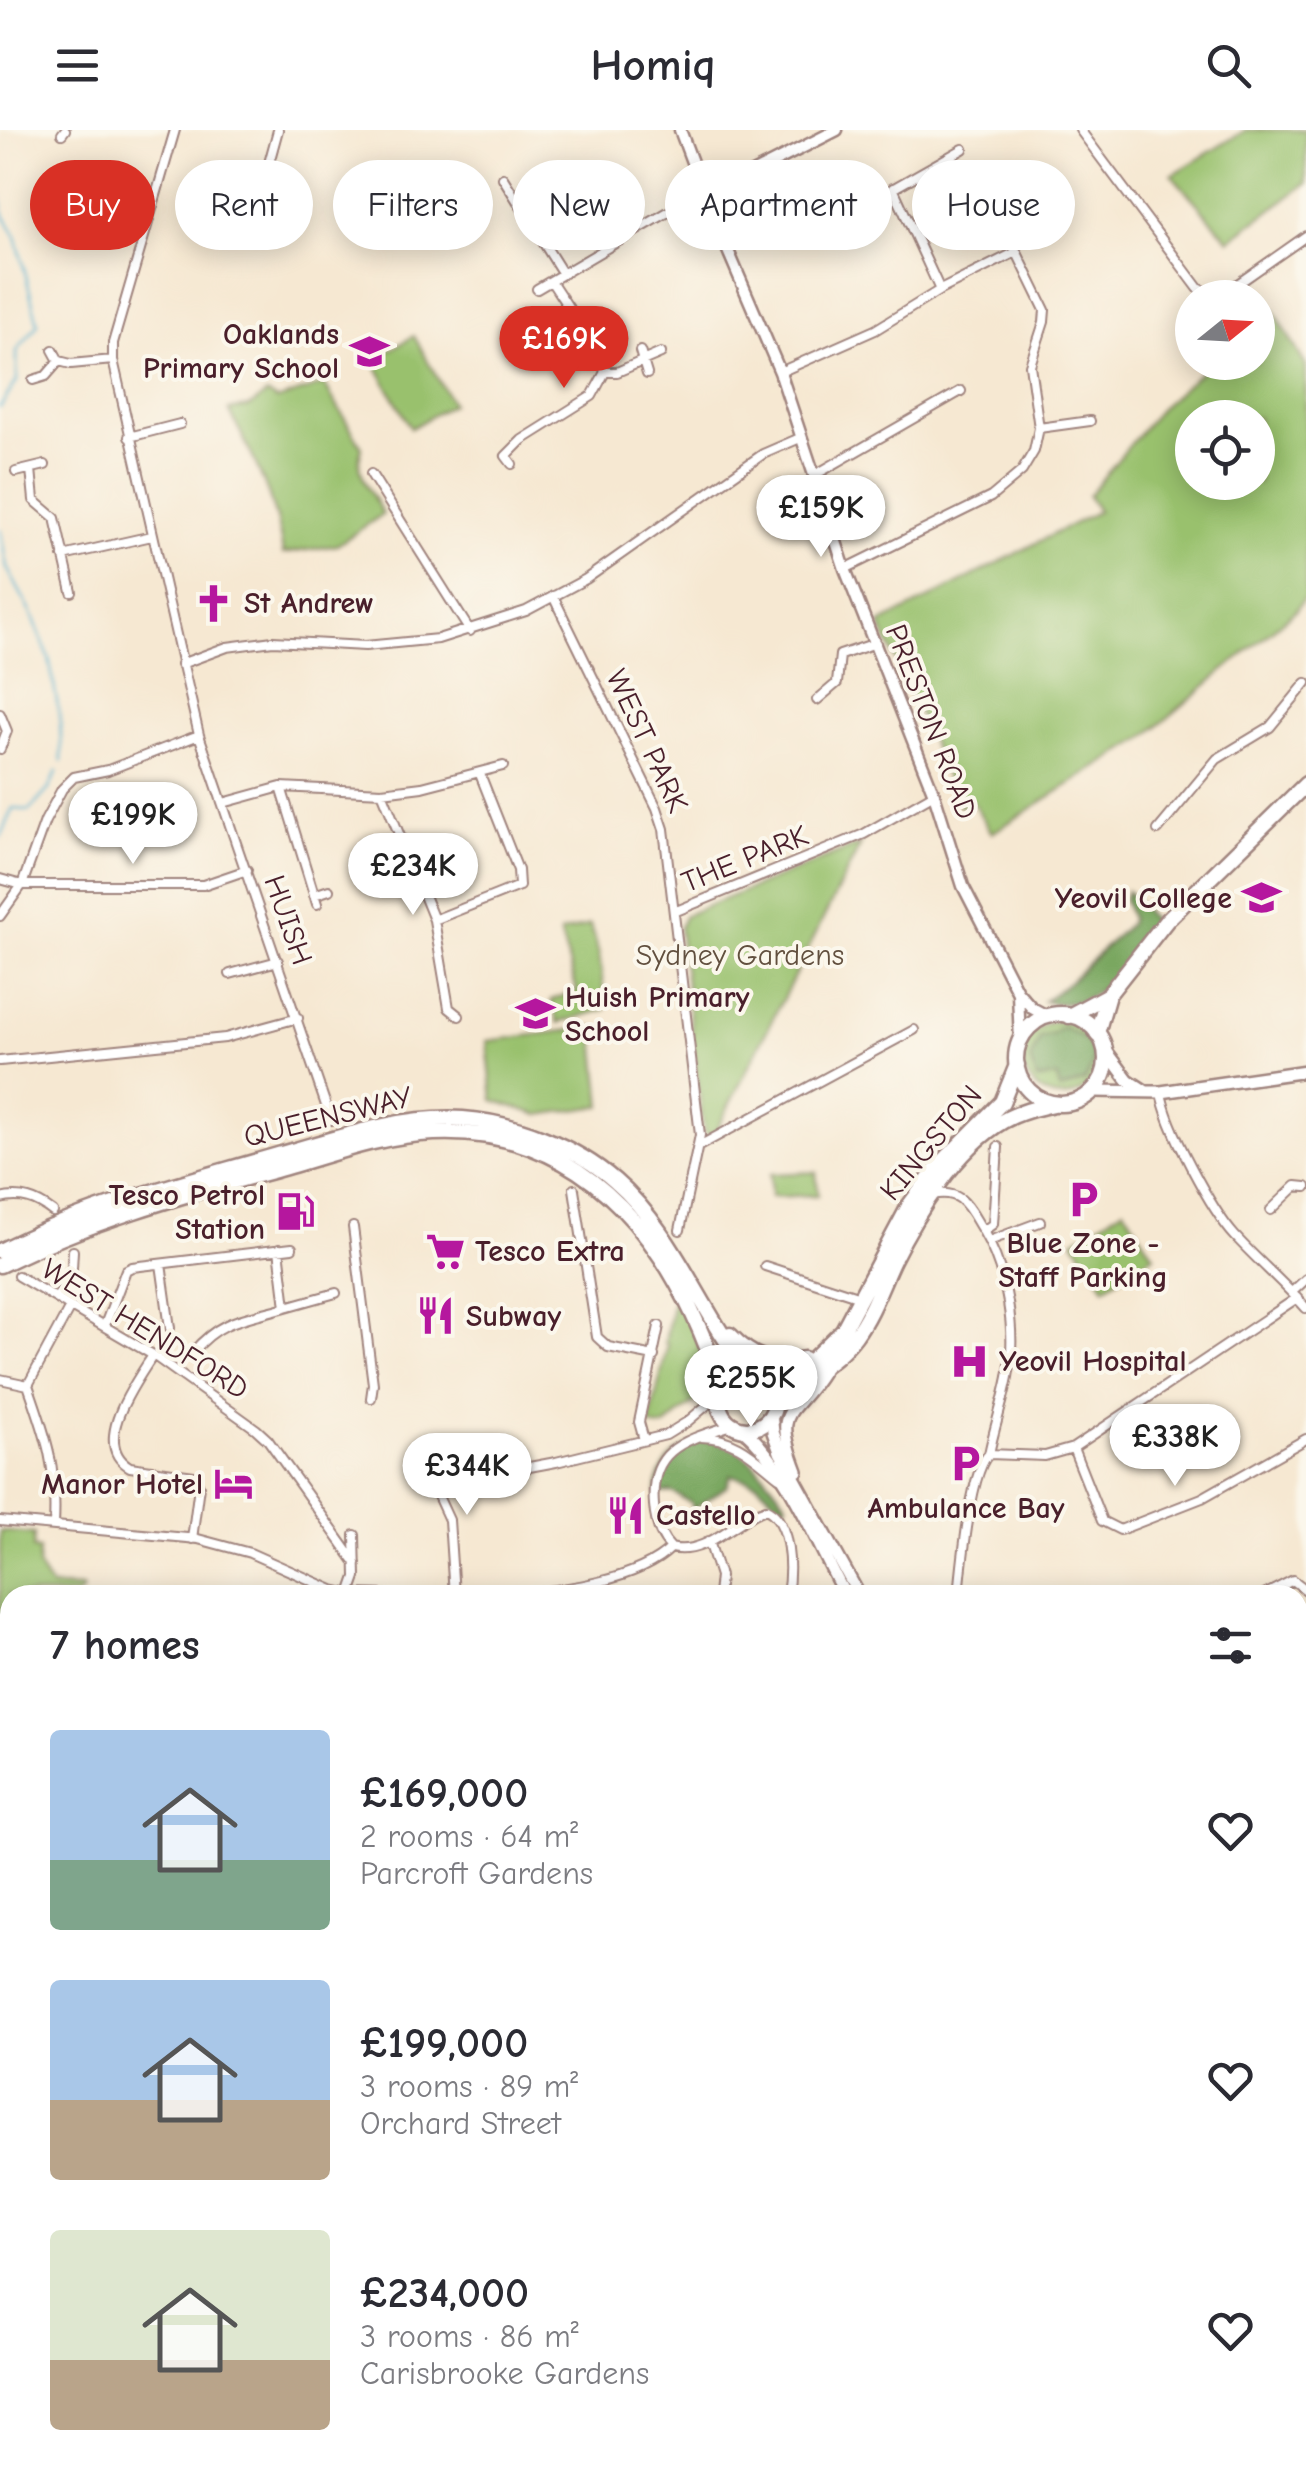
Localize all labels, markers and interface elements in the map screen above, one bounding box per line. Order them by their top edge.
icon: menu [50,38,105,93]
icon: search [1201,38,1256,93]
text: Homiq [590,39,716,91]
chip: Buy [30,160,155,250]
chip: Rent [175,160,313,250]
chip: Filters [333,160,493,250]
chip: New [513,160,645,250]
chip: Apartment [665,160,892,250]
chip: House [912,160,1075,250]
north arrow [1175,280,1275,380]
map controls [1175,280,1275,500]
pin: £169K [494,306,634,391]
place label: Oaklands Primary School [143,317,339,386]
text: £169K [521,320,607,357]
school or university icon: Oaklands Primary School [348,330,390,372]
button: locate [1175,400,1275,500]
pin: £159K [751,475,891,560]
text: £159K [778,489,864,526]
church icon: St Andrew [193,582,235,624]
place label: St Andrew [244,586,374,621]
street label: PRESTON ROAD [878,620,984,824]
street label: WEST PARK [599,664,695,818]
pin: £199K [63,782,203,867]
text: £199K [90,796,176,833]
street label: THE PARK [677,818,813,900]
pin: £234K [343,833,483,918]
text: £234K [370,847,456,884]
street label: HUISH [256,871,320,969]
school or university icon: Yeovil College [1241,877,1283,919]
place label: Yeovil College [1055,881,1232,916]
park label: Sydney Gardens [636,938,844,973]
place label: Huish Primary School [565,980,750,1049]
school or university icon: Huish Primary School [514,993,556,1035]
street label: KINGSTON [873,1078,989,1208]
street label: QUEENSWAY [240,1079,416,1155]
place label: Tesco Petrol Station [108,1178,265,1247]
parking icon: Blue Zone - Staff Parking [1062,1178,1104,1220]
fuel station icon: Tesco Petrol Station [274,1191,316,1233]
place label: Blue Zone - Staff Parking [998,1226,1168,1295]
supermarket icon: Tesco Extra [424,1230,466,1272]
place label: Tesco Extra [475,1234,625,1269]
street label: WEST HENDFORD [35,1251,255,1407]
restaurant icon: Subway [415,1295,457,1337]
place label: Subway [466,1299,562,1334]
hospital icon: Yeovil Hospital [948,1340,990,1382]
place label: Yeovil Hospital [999,1344,1187,1379]
pin: £255K [681,1345,821,1430]
text: £255K [707,1359,796,1396]
pin: £338K [1105,1404,1245,1489]
text: £338K [1131,1418,1219,1455]
pin: £344K [397,1433,537,1518]
parking icon: Ambulance Bay [945,1443,987,1485]
text: £344K [425,1447,509,1484]
hotel icon: Manor Hotel [212,1463,254,1505]
place label: Manor Hotel [41,1467,203,1502]
place label: Ambulance Bay [867,1491,1065,1526]
restaurant icon: Castello [605,1494,647,1536]
place label: Castello [656,1498,756,1533]
icon: filters [1203,1618,1258,1673]
text: 7 homes [50,1621,200,1670]
text: £169,000 [360,1769,528,1818]
icon: home [130,1770,250,1890]
icon: heart [1203,1803,1258,1858]
text: 2 rooms · 64 m² [360,1818,578,1855]
text: Parcroft Gardens [360,1855,593,1892]
text: £199,000 [360,2019,528,2068]
icon: home [130,2020,250,2140]
icon: heart [1203,2053,1258,2108]
text: 3 rooms · 89 m² [360,2068,578,2105]
text: Orchard Street [360,2105,561,2142]
text: £234,000 [360,2269,529,2318]
icon: home [130,2270,250,2390]
icon: heart [1203,2303,1258,2358]
text: 3 rooms · 86 m² [360,2318,579,2355]
text: Carisbrooke Gardens [360,2355,649,2392]

